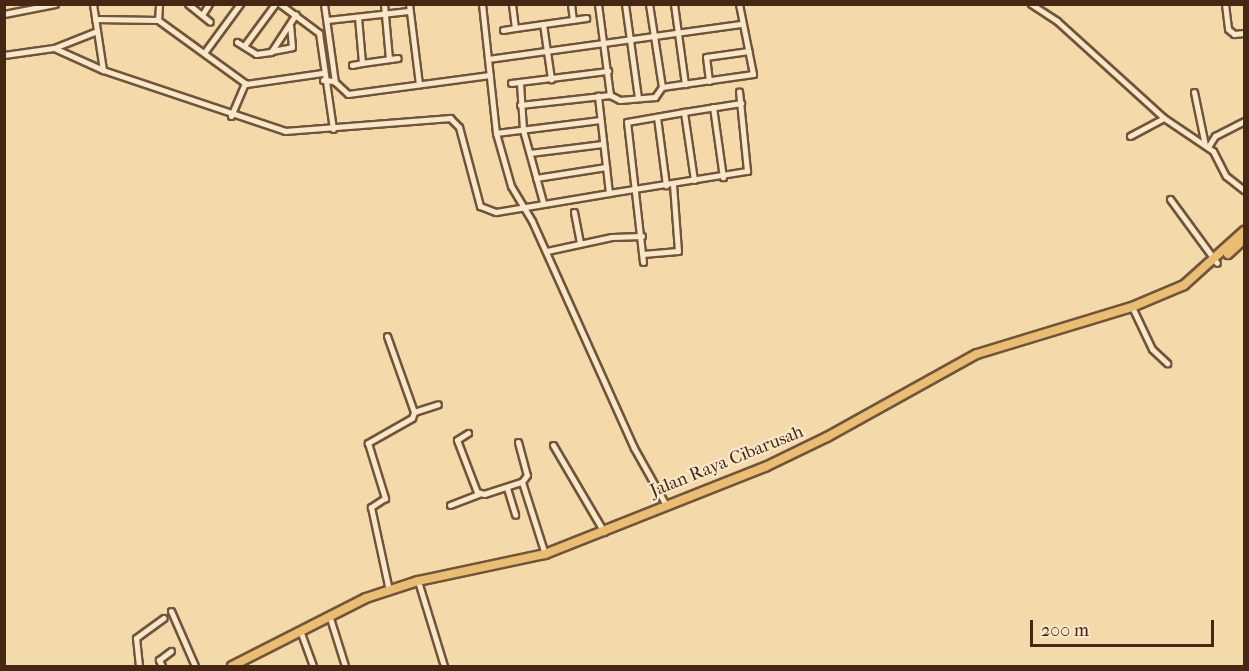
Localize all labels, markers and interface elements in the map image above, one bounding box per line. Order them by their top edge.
street label: Jalan Raya Cibarusah [647,421,807,503]
scale bar [1033,608,1218,646]
text: 200 m [1041,620,1089,641]

